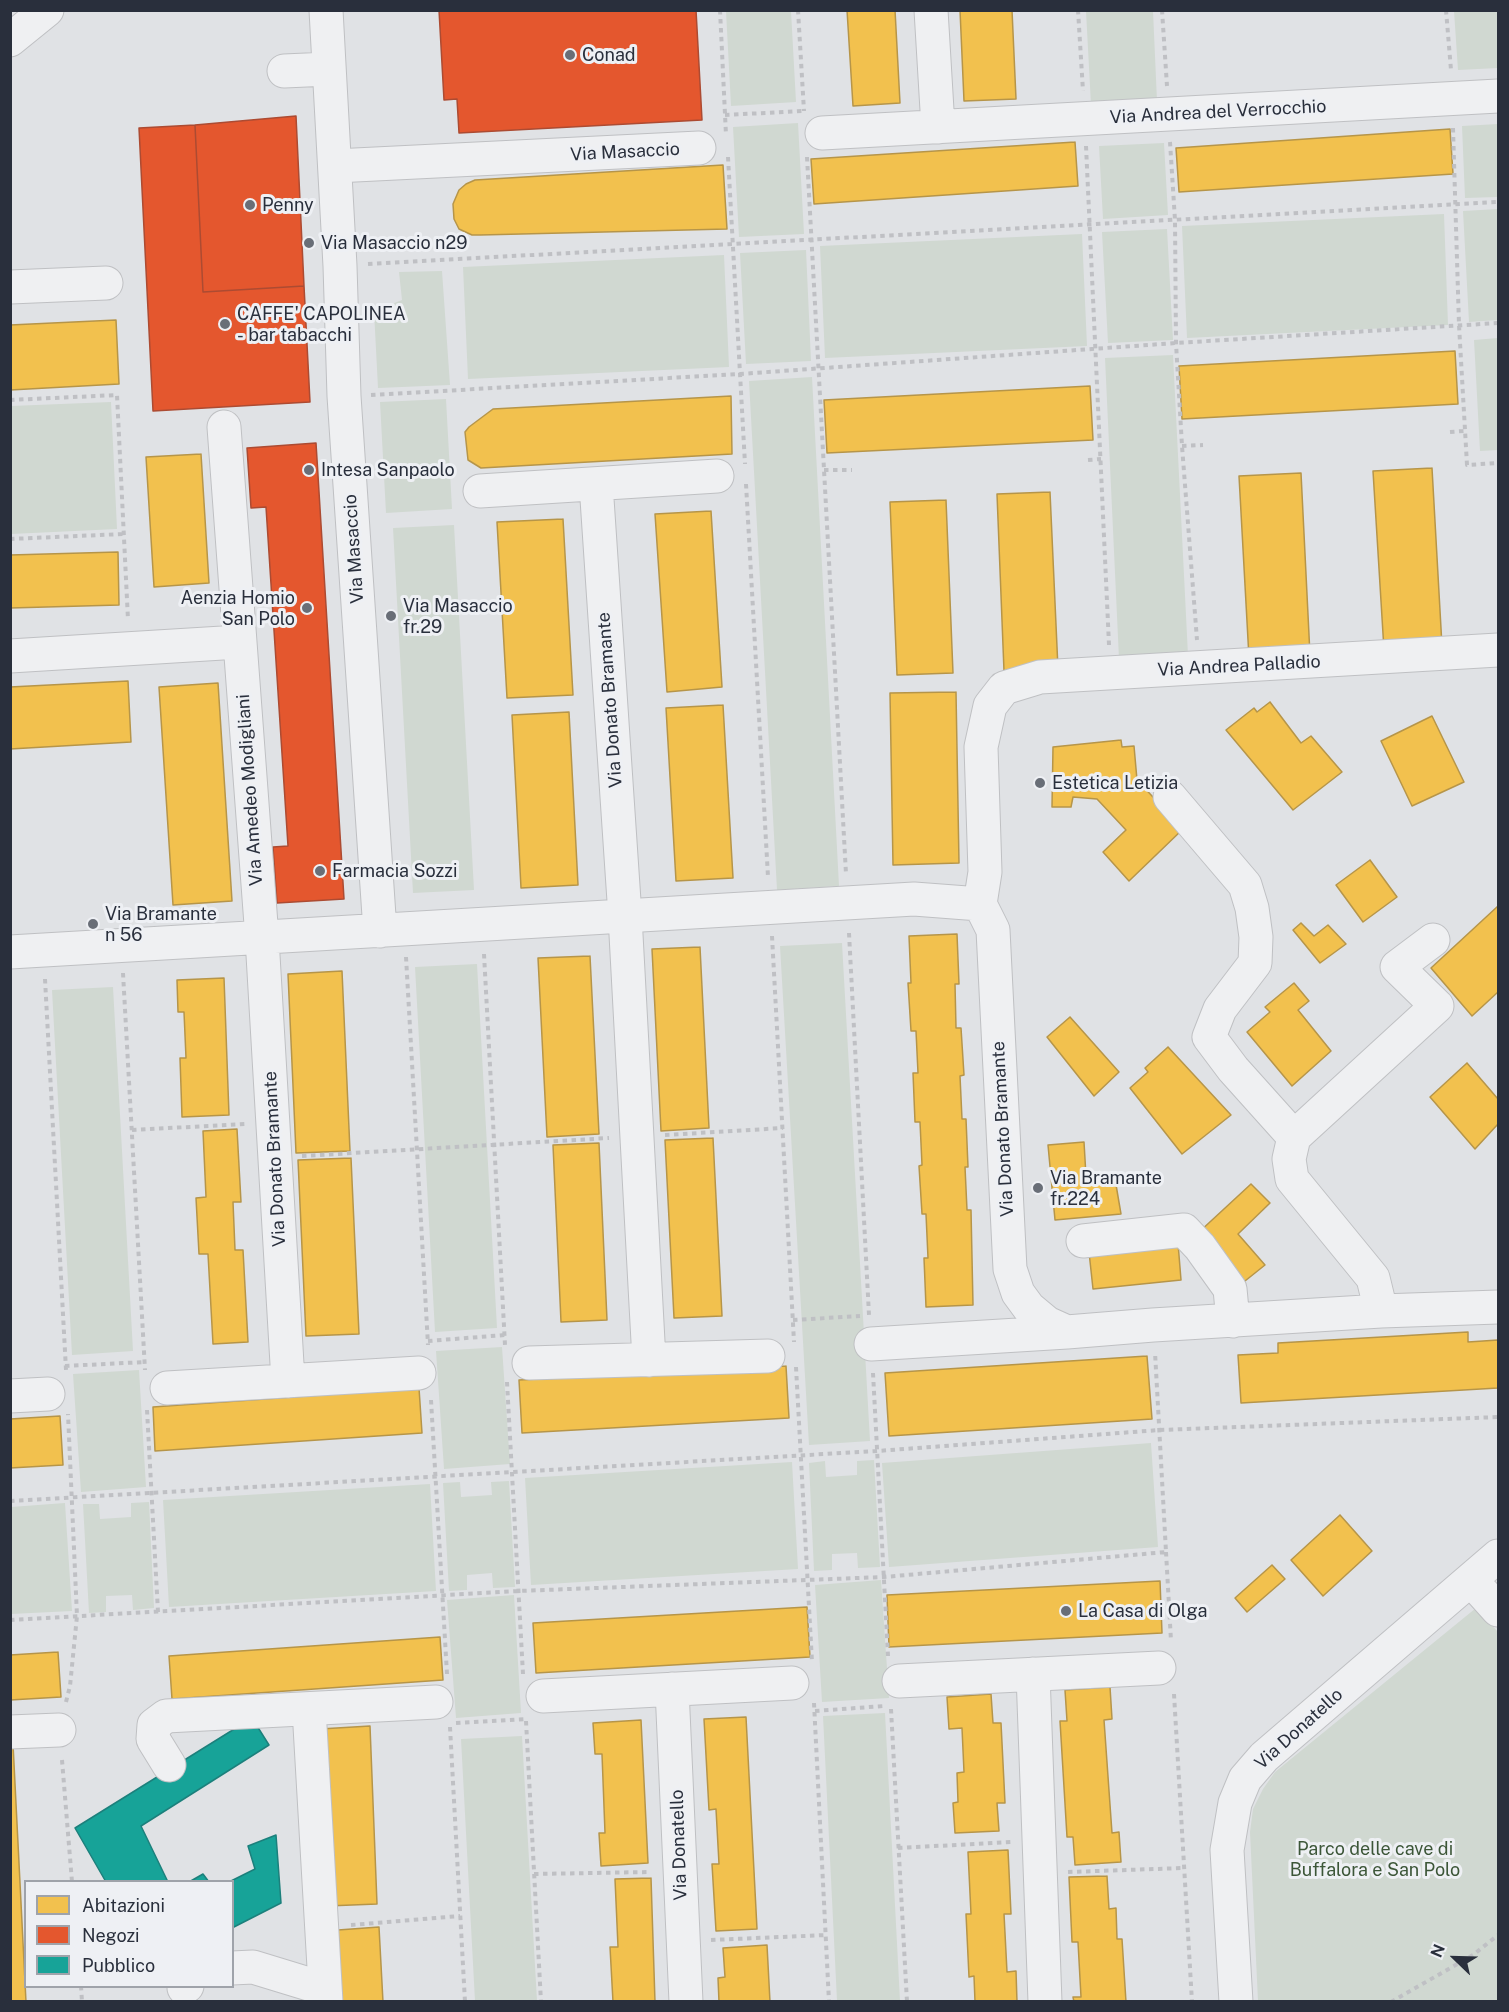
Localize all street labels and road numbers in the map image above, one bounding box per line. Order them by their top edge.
street label: Via Andrea del Verrocchio [1109,96,1327,128]
street label: Via Masaccio [570,138,680,166]
street label: Via Masaccio [339,494,369,604]
street label: Via Donato Bramante [593,611,627,789]
street label: Via Andrea Palladio [1157,651,1321,681]
street label: Via Amedeo Modigliani [233,693,267,887]
street label: Via Donato Bramante [988,1041,1018,1217]
street label: Via Donato Bramante [260,1071,290,1247]
street label: Via Donatello [1251,1684,1347,1774]
street label: Via Donatello [666,1789,692,1901]

